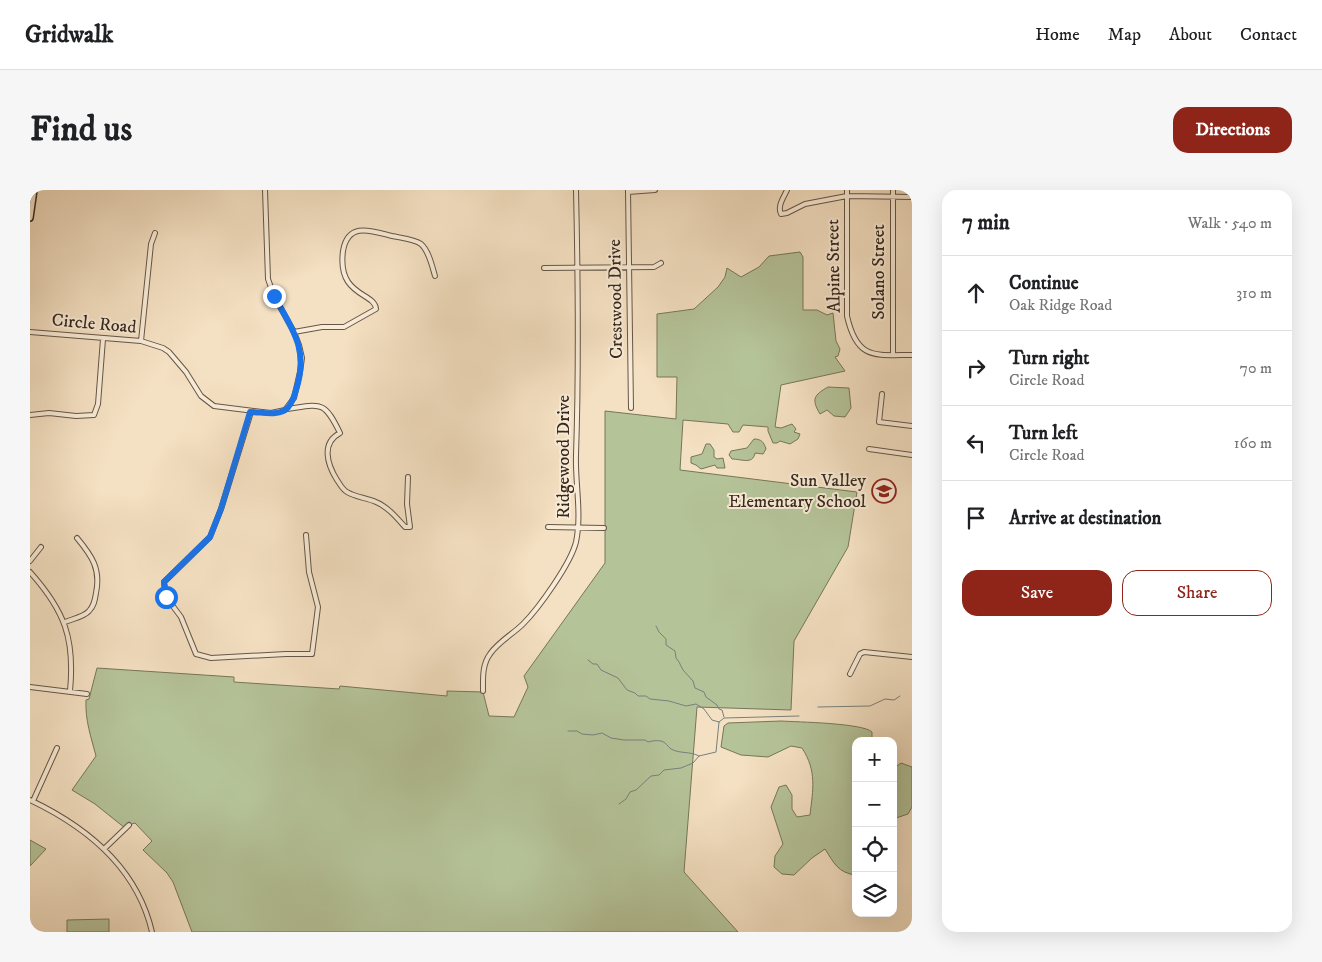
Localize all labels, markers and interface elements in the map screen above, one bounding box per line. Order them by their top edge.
text: Gridwalk [25,20,113,50]
text: Home [1035,24,1080,46]
text: Map [1108,24,1141,46]
text: About [1169,24,1212,46]
text: Contact [1240,24,1297,46]
button: Directions [1173,107,1292,153]
text: Find us [30,108,132,152]
text: 7 min [962,210,1010,236]
text: Walk · 540 m [1188,213,1272,233]
street label: Alpine Street [822,219,846,313]
street label: Solano Street [868,224,890,320]
street label: Crestwood Drive [604,239,628,359]
text: Continue [1009,272,1079,295]
icon: ahead [962,279,990,307]
text: 310 m [1236,283,1272,303]
route end [263,285,286,308]
text: Oak Ridge Road [1009,295,1112,315]
street label: Circle Road [51,309,137,339]
text: Turn right [1009,347,1089,370]
icon: right [962,354,990,382]
text: 70 m [1240,358,1272,378]
text: Circle Road [1009,370,1084,390]
street label: Ridgewood Drive [553,395,575,519]
text: Turn left [1009,422,1078,445]
icon: left [962,429,990,457]
text: 160 m [1234,433,1272,453]
text: Circle Road [1009,445,1084,465]
place label: Sun Valley Elementary School [728,470,867,513]
school or university icon: Sun Valley Elementary School [871,478,897,504]
icon: arrive [962,504,990,532]
text: Arrive at destination [1009,507,1161,530]
button: Save [962,570,1112,616]
button: Share [1122,570,1272,616]
route start [155,586,178,609]
map controls [852,737,897,917]
button: + [852,737,897,782]
button: − [852,782,897,827]
button: locate [852,827,897,872]
button: layers [852,872,897,917]

